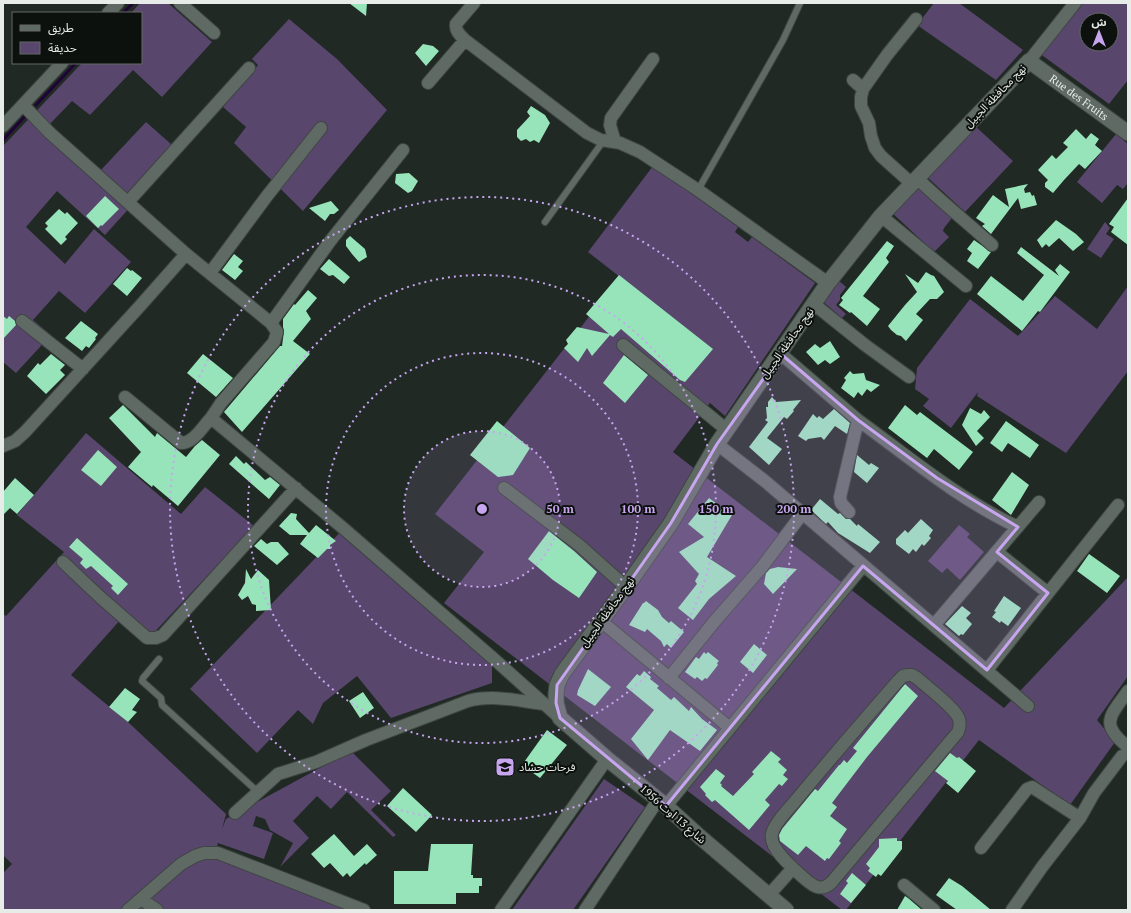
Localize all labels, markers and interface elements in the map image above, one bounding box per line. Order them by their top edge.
legend [12,12,142,64]
north arrow [1079,12,1119,52]
text: ش [1091,15,1107,29]
text: طريق [48,20,74,36]
text: حديقة [48,40,77,55]
street label: نهج محافظة الجبيل [961,61,1030,132]
street label: Rue des Fruits [1047,71,1111,124]
street label: نهج محافظة الجبيل [757,305,818,382]
text: 50 m [546,501,574,516]
text: 100 m [621,501,655,516]
text: 150 m [699,501,733,516]
text: 200 m [777,501,811,516]
centre of rings [475,502,489,516]
street label: نهج محافظة الجبيل [577,574,638,650]
school or university icon: فرحات حشاد [494,756,516,778]
place label: فرحات حشاد [519,760,575,774]
street label: شارع 13 اوت 1956 [636,781,709,848]

